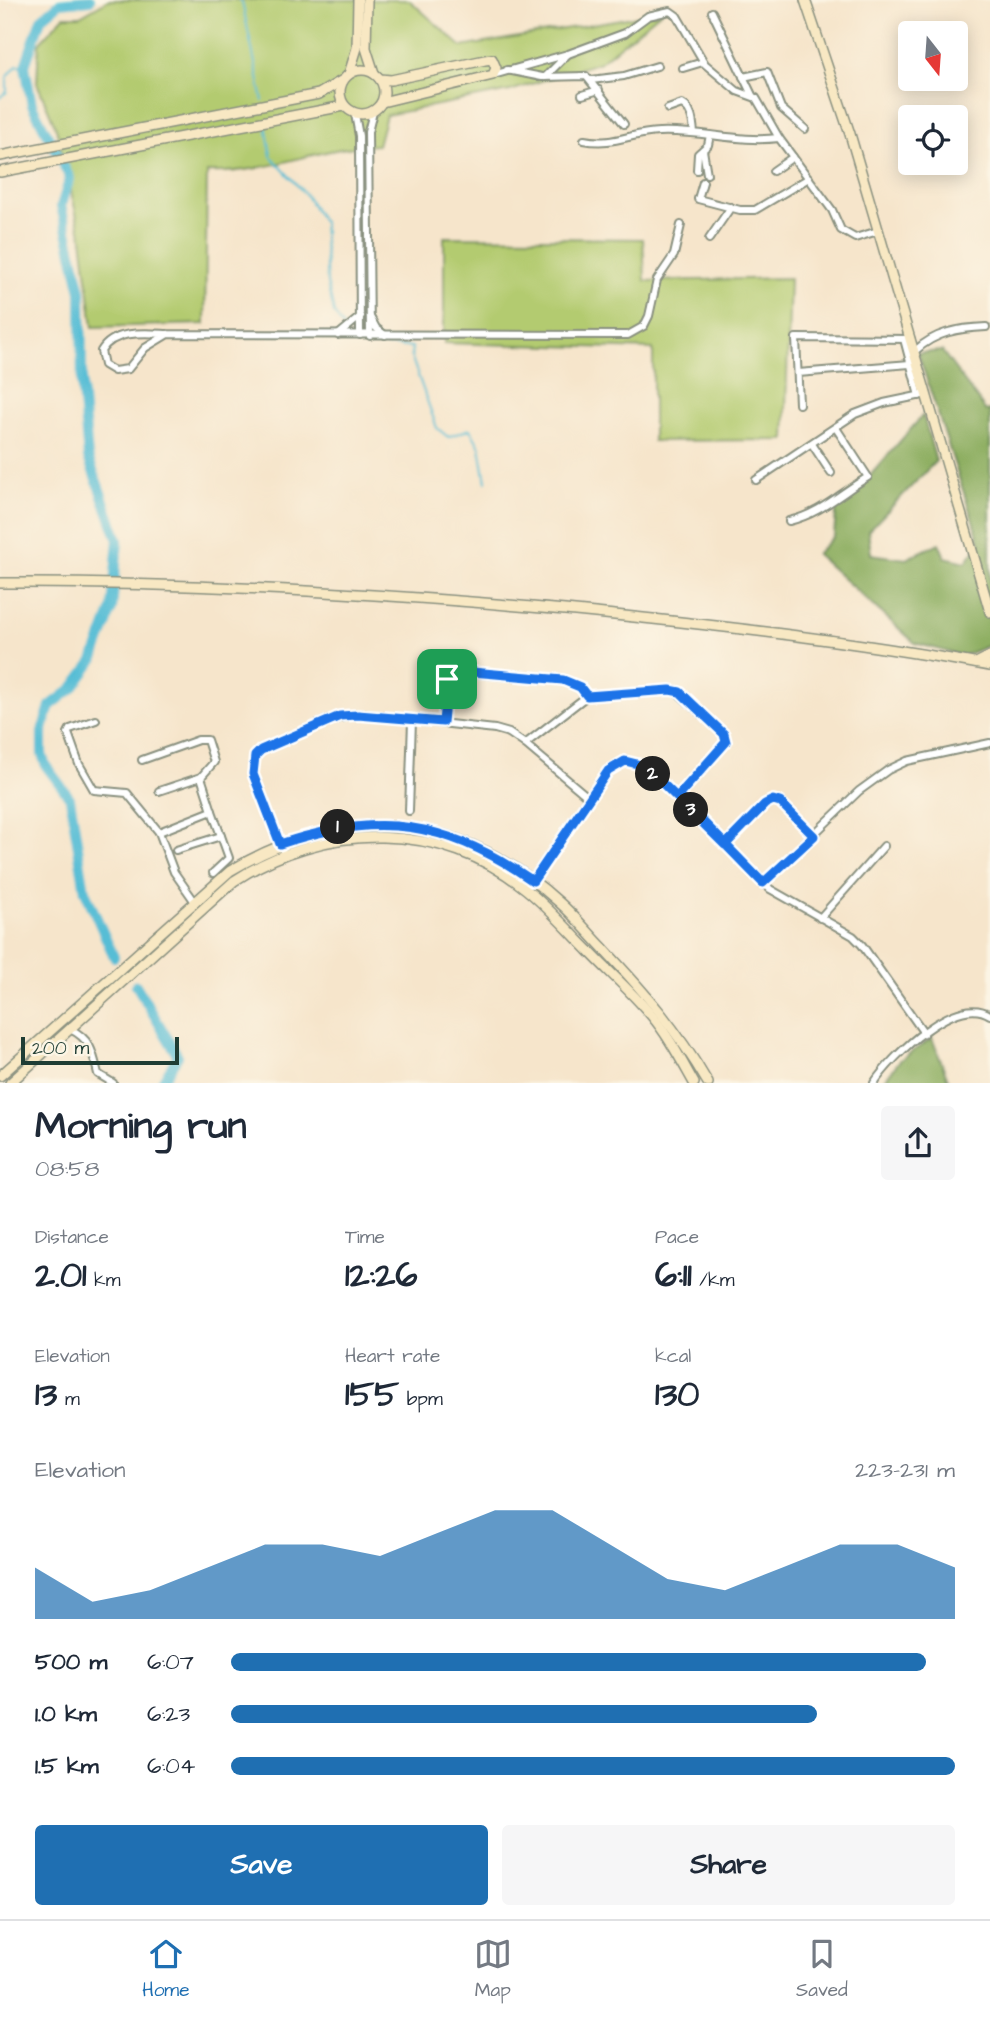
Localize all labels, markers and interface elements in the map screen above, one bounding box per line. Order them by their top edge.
north arrow [898,21,968,91]
map controls [898,21,968,175]
button: locate [898,105,968,175]
pin [417,649,477,709]
icon: arrive [428,660,466,698]
pin: 2 [636,756,670,792]
text: 2 [647,760,658,787]
pin: 3 [674,792,708,828]
text: 3 [686,796,695,823]
pin: 1 [320,810,356,844]
text: 1 [336,813,339,840]
scale bar [21,1034,178,1065]
text: 200 m [32,1035,89,1062]
text: Morning run [35,1101,247,1153]
button: share [881,1106,955,1180]
text: 08:58 [35,1153,99,1185]
text: Distance [35,1224,109,1251]
text: Time [345,1224,385,1251]
text: Pace [655,1224,699,1251]
text: 2.01 [35,1251,87,1300]
text: 12:26 [345,1251,417,1300]
text: 6:11 [655,1251,692,1300]
text: km [87,1267,121,1294]
text: /km [692,1267,734,1294]
text: Elevation [35,1343,110,1370]
text: Heart rate [345,1343,440,1370]
text: kcal [655,1343,691,1370]
text: 13 [35,1370,57,1419]
text: 155 [345,1370,399,1419]
text: 130 [655,1370,699,1419]
text: m [57,1386,80,1413]
text: bpm [399,1386,443,1413]
text: Elevation [35,1454,126,1486]
text: 223–231 m [855,1454,955,1486]
text: 500 m [35,1646,107,1678]
text: 6:07 [147,1646,194,1678]
text: 1.0 km [35,1698,97,1730]
text: 6:23 [147,1698,190,1730]
text: 1.5 km [35,1750,99,1782]
text: 6:04 [147,1750,195,1782]
button: Save [35,1825,488,1905]
button: Share [502,1825,955,1905]
tab: Home [142,1935,189,2004]
tab: Map [474,1935,512,2004]
tab: Saved [796,1935,848,2004]

